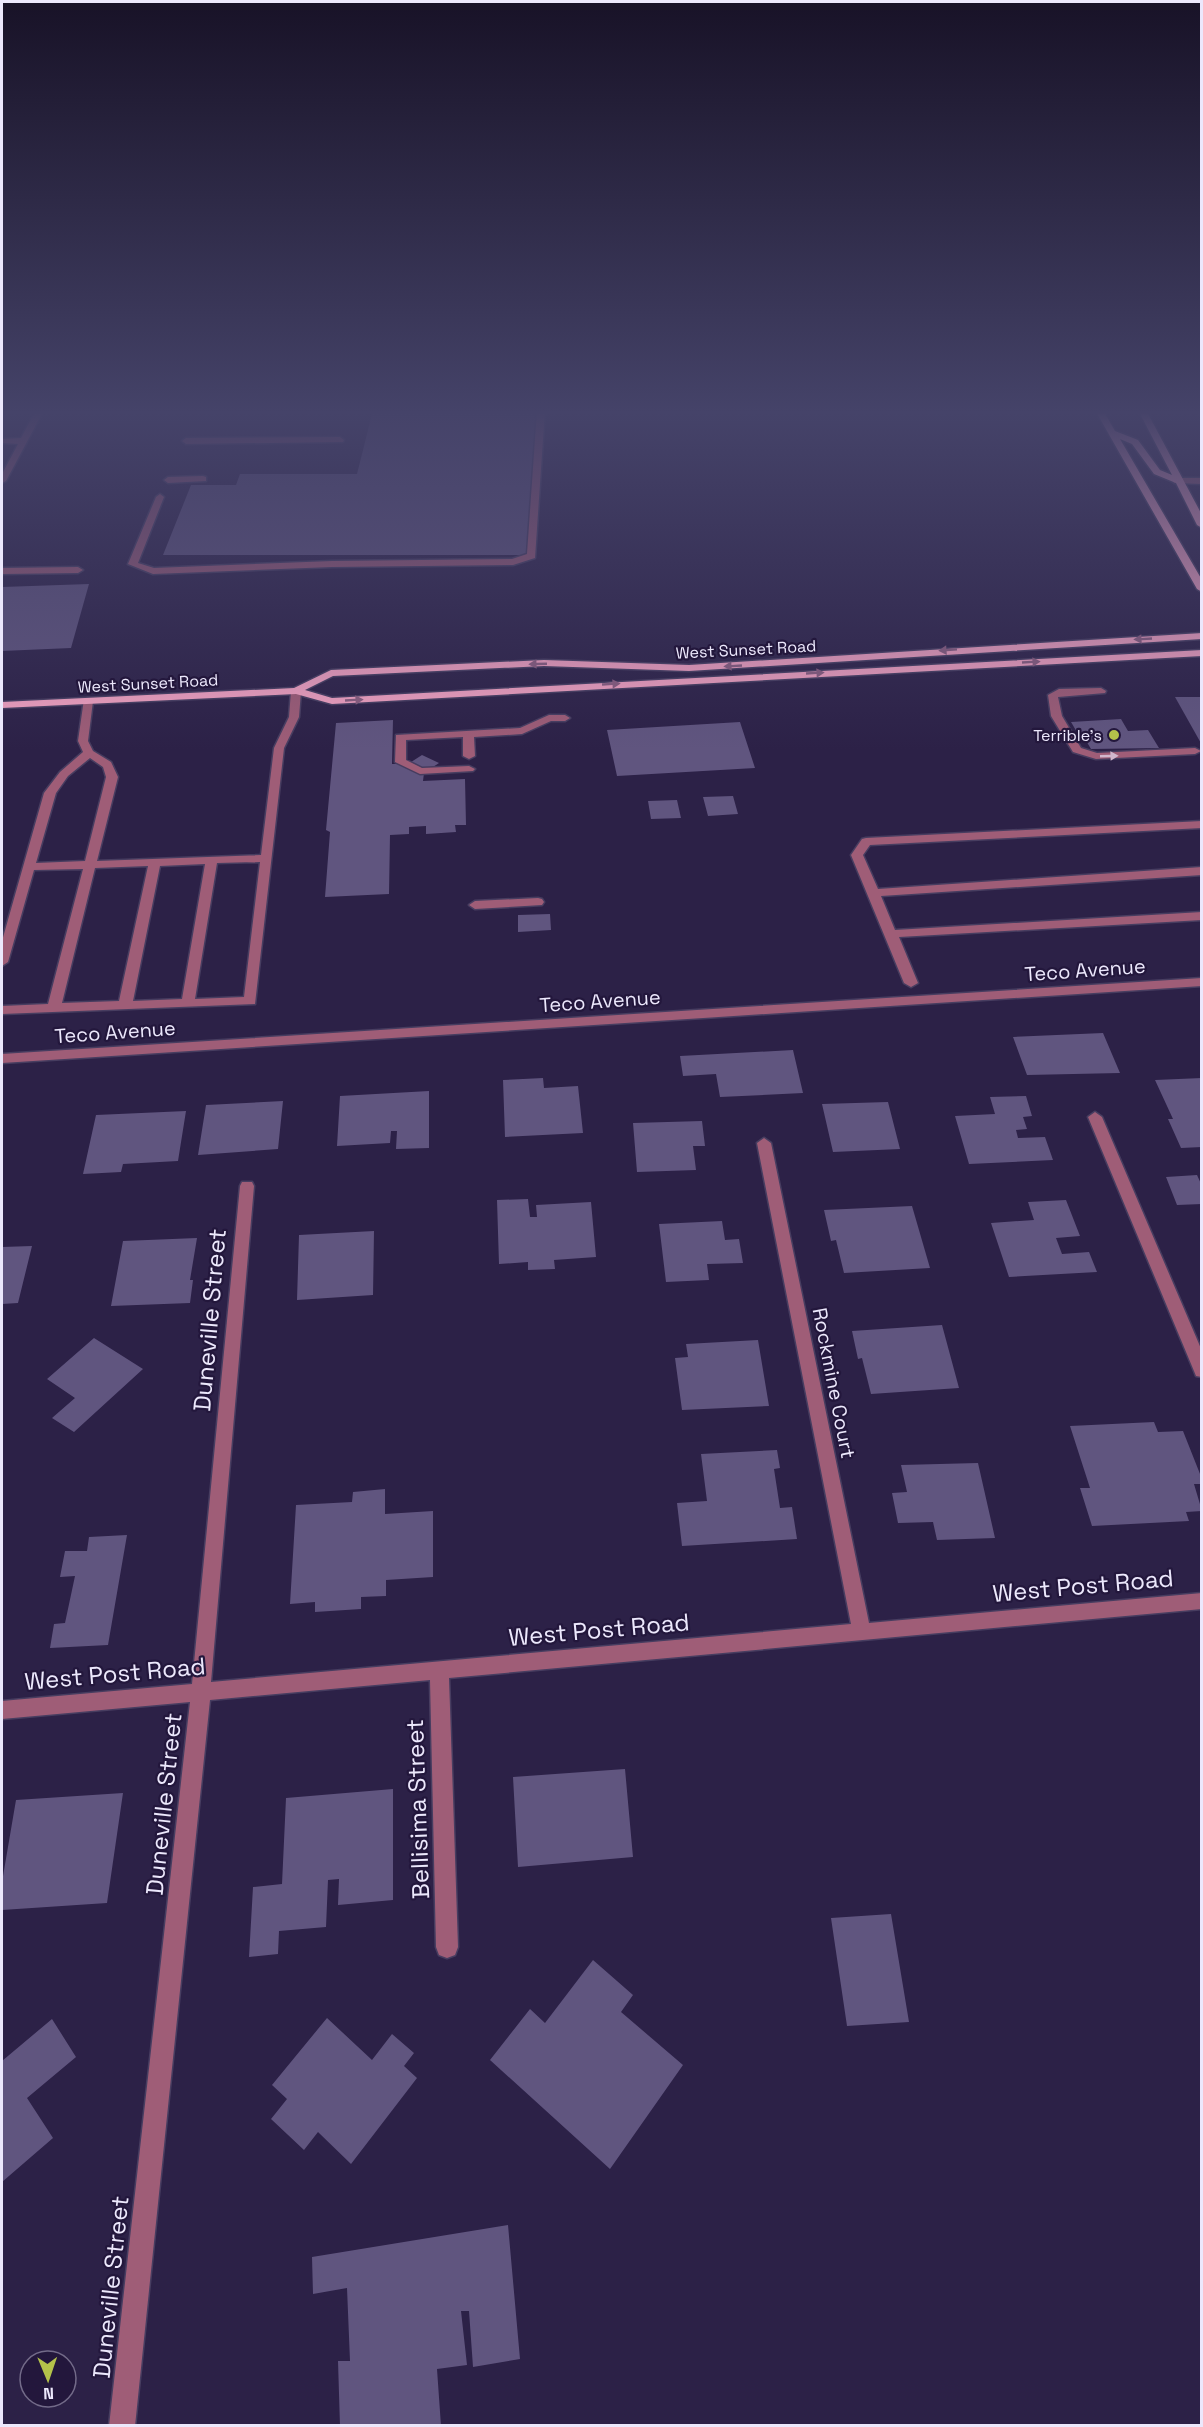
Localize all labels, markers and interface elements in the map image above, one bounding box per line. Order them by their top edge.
street label: West Sunset Road [675,635,817,664]
one-way arrow [1134,635,1153,644]
one-way arrow [939,646,958,655]
one-way arrow [1021,657,1040,666]
one-way arrow [529,659,548,669]
one-way arrow [723,661,742,670]
one-way arrow [806,668,825,677]
street label: West Sunset Road [77,669,219,698]
one-way arrow [602,680,621,689]
one-way arrow [344,695,363,704]
place label: Terrible's [1033,725,1102,746]
marker: Terrible's [1107,728,1121,742]
one-way arrow [1100,751,1119,760]
street label: Teco Avenue [1024,953,1146,987]
street label: Teco Avenue [539,984,661,1018]
street label: Teco Avenue [54,1015,176,1049]
street label: Duneville Street [186,1227,233,1413]
street label: Rockmine Court [807,1305,861,1461]
street label: West Post Road [991,1562,1175,1609]
street label: West Post Road [507,1606,691,1653]
street label: West Post Road [23,1650,207,1697]
street label: Duneville Street [139,1711,188,1897]
street label: Bellisima Street [399,1718,436,1900]
street label: Duneville Street [86,2194,135,2380]
north arrow [18,2349,78,2409]
text: N [43,2383,54,2404]

